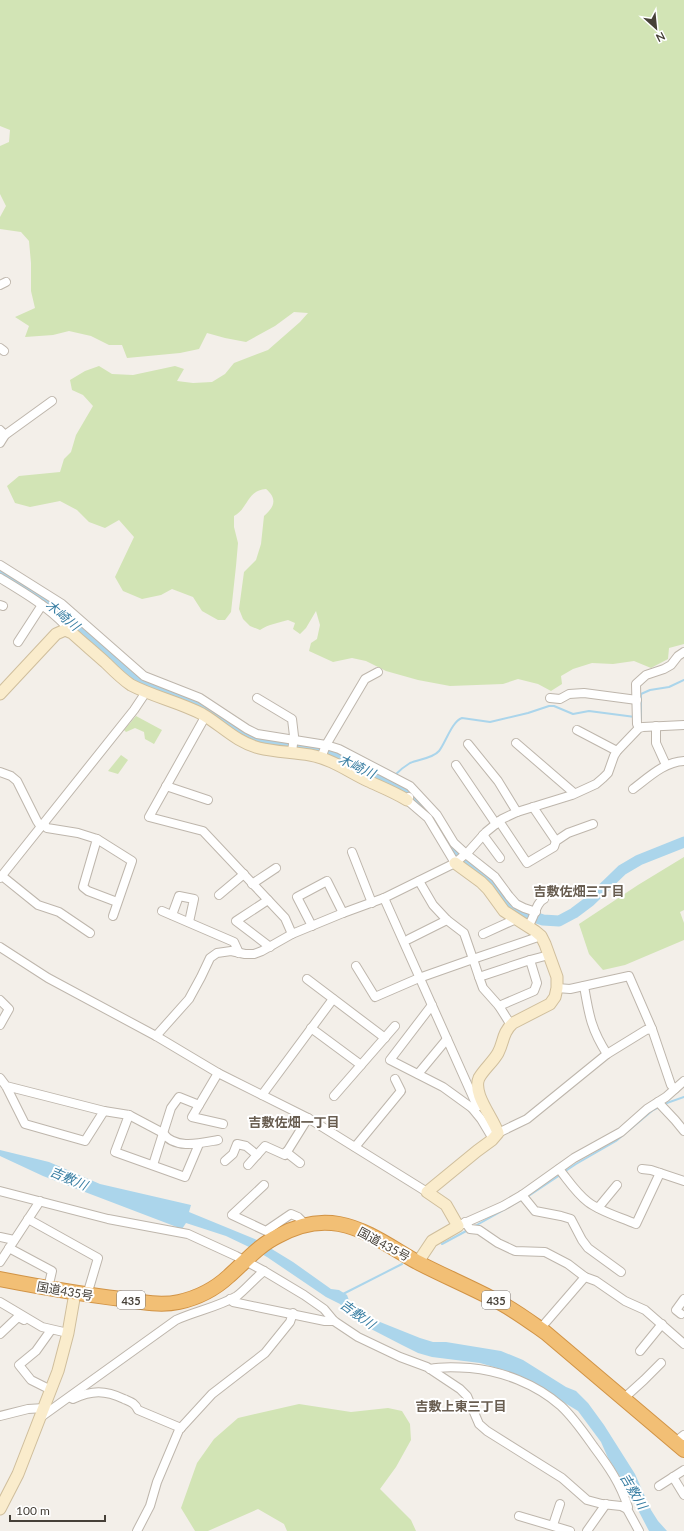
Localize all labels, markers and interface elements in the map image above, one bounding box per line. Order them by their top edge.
north arrow [636,8,676,48]
text: N [654,30,667,45]
water label: 木崎川 [43,596,85,635]
water label: 木崎川 [336,751,380,782]
district label: 吉敷佐畑三丁目 [533,883,625,899]
district label: 吉敷佐畑一丁目 [248,1114,340,1130]
water label: 吉敷川 [48,1163,92,1194]
street label: 国道435号 [355,1224,413,1264]
street label: 国道435号 [36,1279,94,1303]
road number: 435 [117,1291,145,1309]
road number: 435 [482,1291,510,1309]
water label: 吉敷川 [338,1296,380,1333]
district label: 吉敷上東三丁目 [415,1398,507,1414]
water label: 吉敷川 [617,1470,652,1514]
scale bar [10,1497,105,1523]
text: 100 m [16,1503,50,1518]

